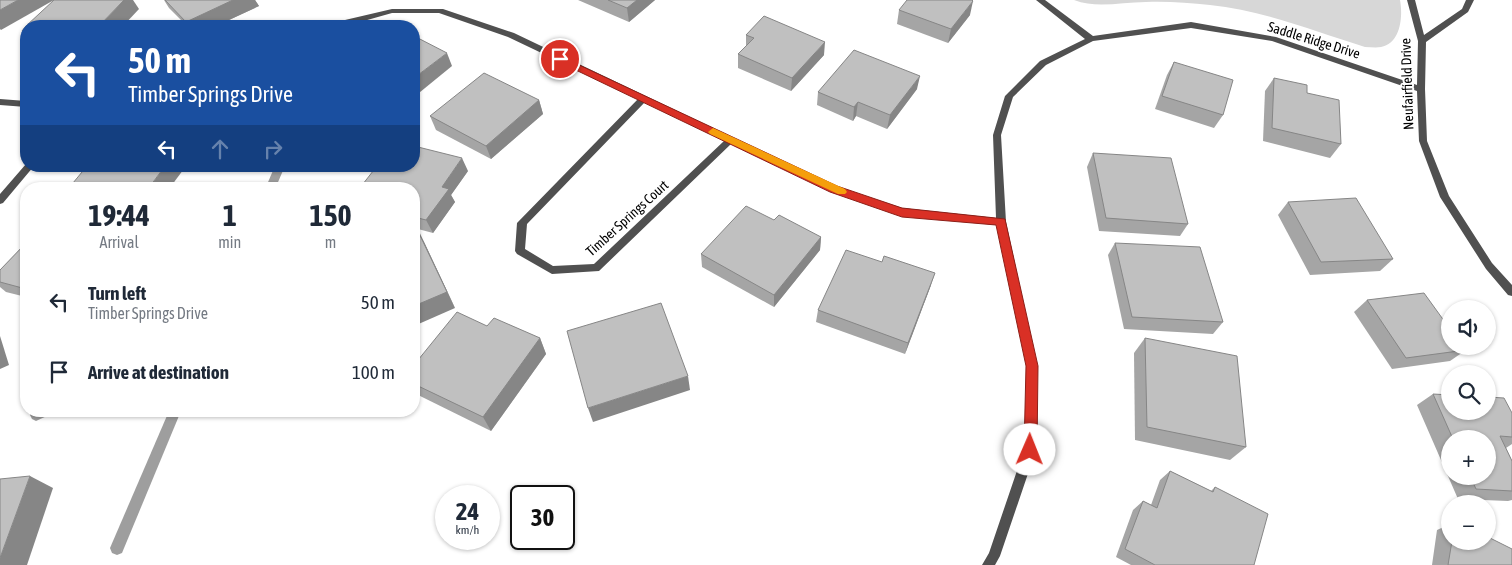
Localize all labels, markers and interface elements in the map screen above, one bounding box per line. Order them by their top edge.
street label: Saddle Ridge Drive [1266,18,1362,62]
pin [539,38,581,80]
street label: Neufairfield Drive [1397,38,1417,130]
icon: left [45,40,110,105]
text: 50 m [128,40,191,80]
icon: arrive [546,45,574,73]
text: Timber Springs Drive [128,81,293,107]
icon: left [153,135,181,163]
icon: ahead [206,135,234,163]
icon: right [259,135,287,163]
street label: Timber Springs Court [582,177,672,259]
text: 19:44 [88,198,150,232]
text: 1 [223,198,237,232]
text: 150 [309,198,352,232]
text: Arrival [100,233,139,251]
text: min [218,233,241,251]
text: m [325,233,336,251]
text: Turn left [88,282,146,304]
icon: left [45,288,73,316]
text: 50 m [361,291,395,313]
map controls [1441,300,1496,550]
button: sound [1441,300,1496,355]
text: Timber Springs Drive [88,304,208,322]
icon: arrive [45,358,73,386]
text: Arrive at destination [88,361,229,383]
text: 100 m [352,361,395,383]
button: search [1441,365,1496,420]
position arrow [1003,423,1055,475]
button: + [1441,430,1496,485]
speed limit sign: 30 [510,485,575,550]
button: − [1441,495,1496,550]
text: 24 [456,497,479,525]
text: km/h [456,523,479,537]

